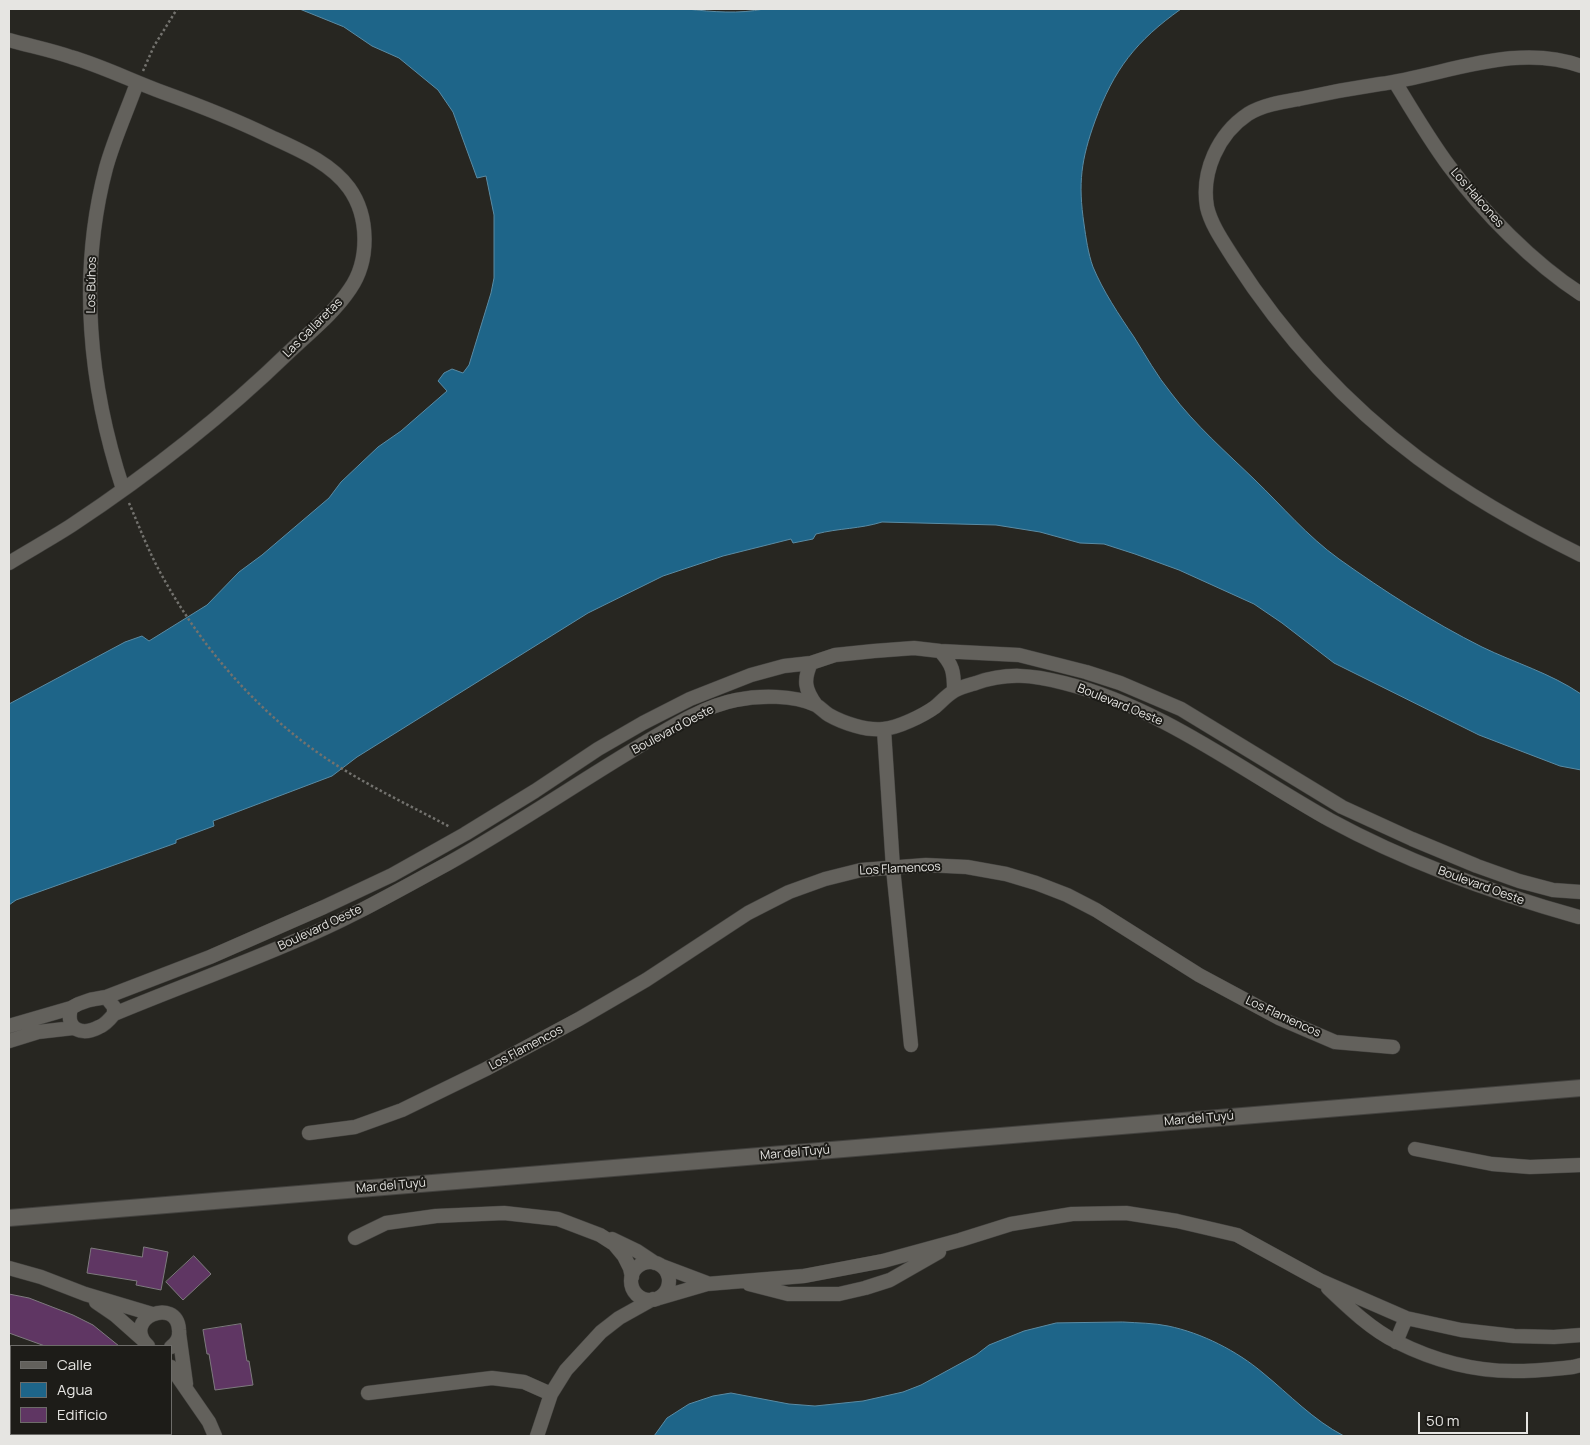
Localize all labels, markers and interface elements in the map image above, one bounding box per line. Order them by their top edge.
street label: Los Halcones [1447,166,1507,230]
street label: Los Búhos [84,256,100,314]
street label: Las Gallaretas [280,295,346,361]
street label: Boulevard Oeste [1075,681,1165,729]
street label: Boulevard Oeste [630,702,716,758]
street label: Los Flamencos [859,860,941,878]
street label: Boulevard Oeste [1436,864,1526,908]
street label: Boulevard Oeste [276,902,364,954]
street label: Los Flamencos [1243,993,1323,1041]
street label: Los Flamencos [487,1023,565,1073]
street label: Mar del Tuyú [1164,1109,1234,1129]
street label: Mar del Tuyú [760,1143,830,1163]
street label: Mar del Tuyú [356,1176,426,1196]
legend [10,1345,172,1435]
text: Calle [57,1354,92,1375]
text: Agua [57,1379,93,1400]
scale bar [1420,1402,1530,1434]
text: Edificio [57,1404,107,1425]
text: 50 m [1426,1410,1460,1431]

